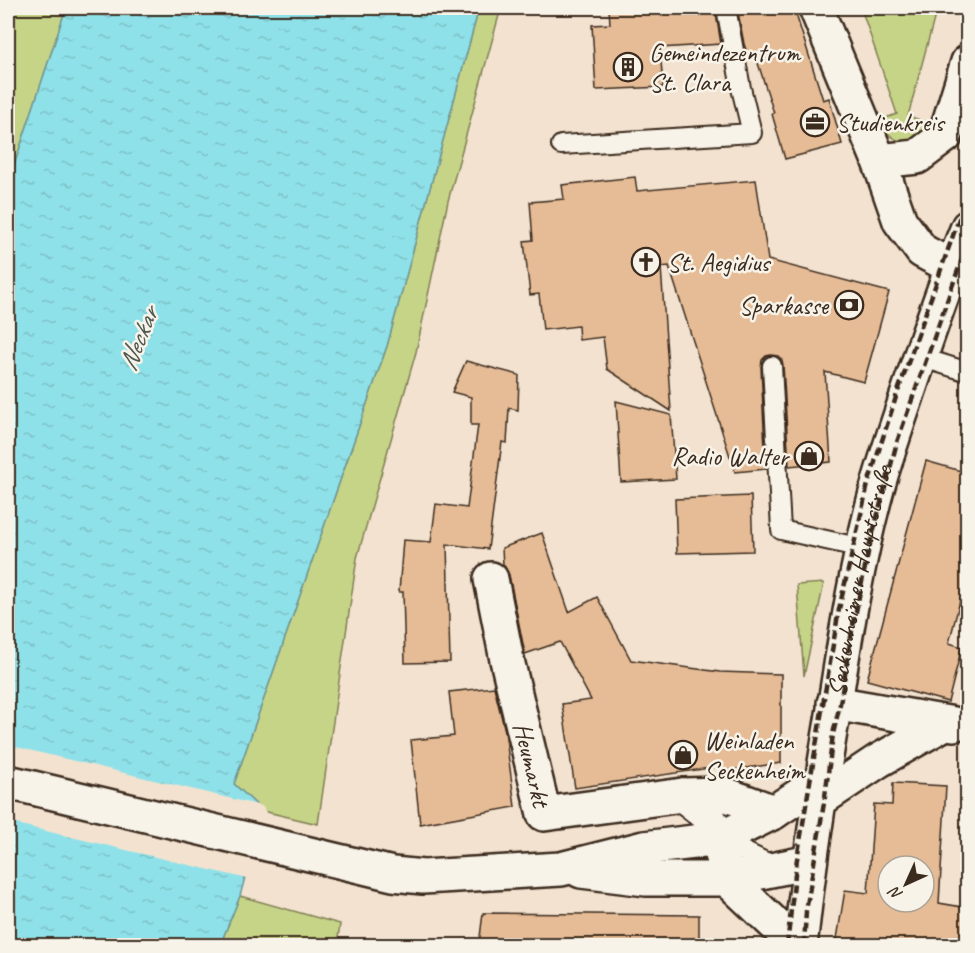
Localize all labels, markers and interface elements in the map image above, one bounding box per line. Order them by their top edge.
place label: Gemeindezentrum St. Clara [649,36,802,99]
building icon: Gemeindezentrum St. Clara [612,51,644,83]
office icon: Studienkreis [799,106,831,138]
place label: Studienkreis [836,106,946,139]
church icon: St. Aegidius [630,246,662,278]
place label: St. Aegidius [667,246,771,279]
place label: Sparkasse [739,289,830,322]
bank icon: Sparkasse [833,289,865,321]
water label: Neckar [110,298,168,376]
place label: Radio Walter [671,440,791,473]
shop icon: Radio Walter [793,440,825,472]
street label: Seckenheimer Hauptstraße [820,459,900,698]
street label: Heumarkt [506,719,559,812]
place label: Weinladen Seckenheim [704,724,807,787]
shop icon: Weinladen Seckenheim [667,739,699,771]
north arrow [876,854,936,914]
text: N [883,881,907,904]

